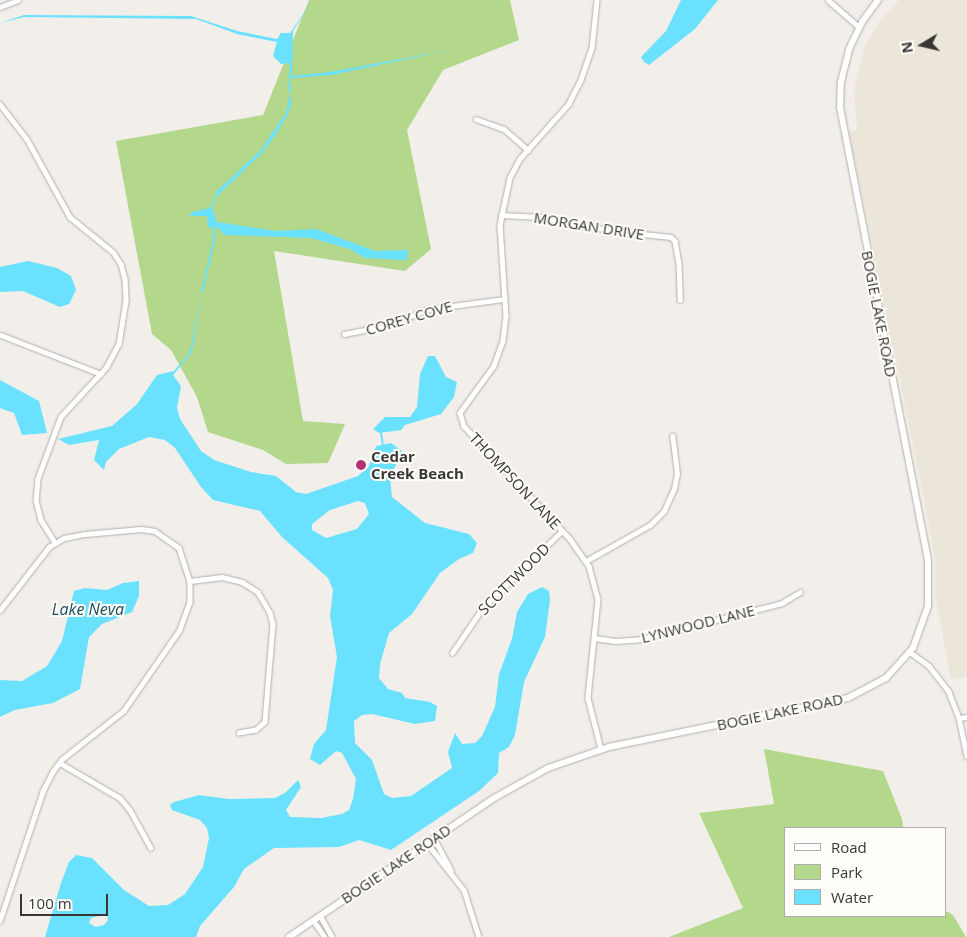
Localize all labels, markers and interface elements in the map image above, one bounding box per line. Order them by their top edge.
north arrow [897,20,947,70]
text: N [896,40,917,55]
street label: MORGAN DRIVE [532,208,646,244]
street label: BOGIE LAKE ROAD [858,249,900,379]
street label: COREY COVE [364,297,454,339]
street label: THOMPSON LANE [466,429,564,533]
place label: Cedar Creek Beach [371,447,464,482]
marker: Cedar Creek Beach [355,459,367,471]
street label: SCOTTWOOD [474,539,554,619]
water label: Lake Neva [52,599,124,619]
street label: LYNWOOD LANE [639,601,757,647]
street label: BOGIE LAKE ROAD [715,690,845,734]
street label: BOGIE LAKE ROAD [338,821,454,907]
legend [784,827,947,917]
text: Road [831,837,867,857]
text: Park [831,862,862,882]
scale bar [22,884,110,916]
text: Water [831,887,873,907]
text: 100 m [28,893,72,913]

